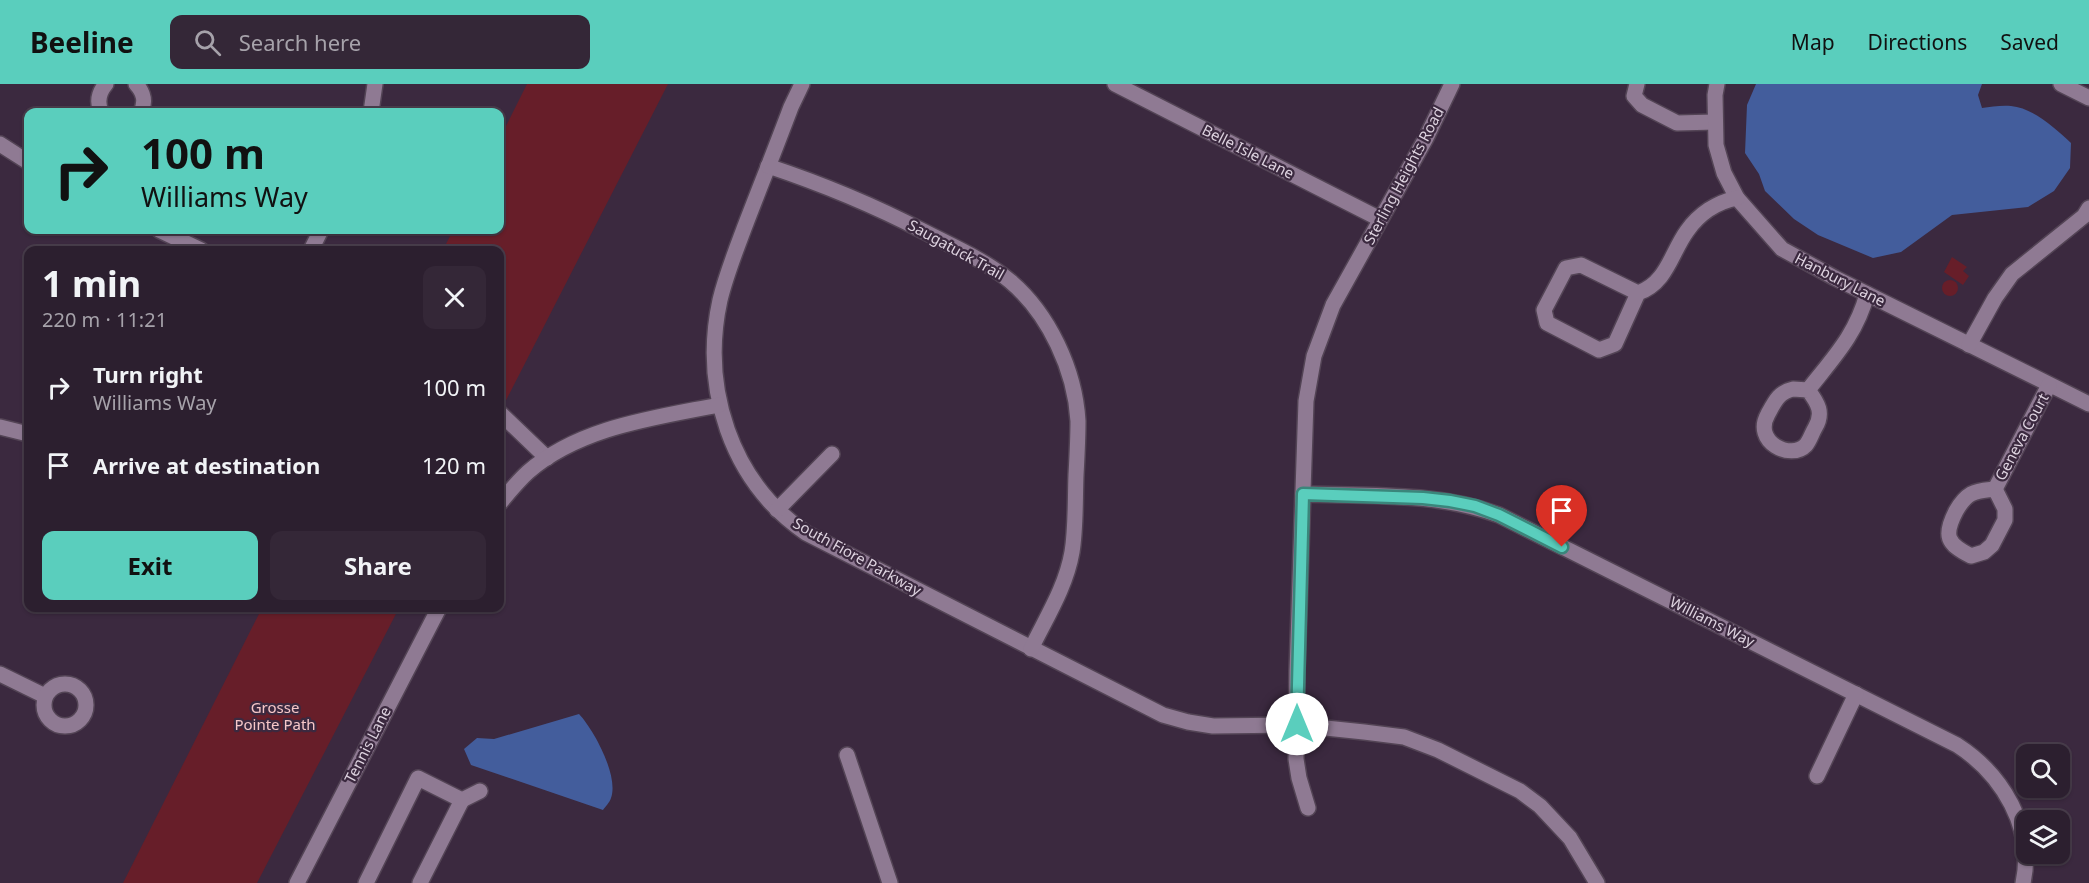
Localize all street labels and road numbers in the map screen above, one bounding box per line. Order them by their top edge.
street label: Sterling Heights Road [1358,103,1448,248]
street label: Belle Isle Lane [1199,119,1298,183]
street label: Saugatuck Trail [905,214,1008,284]
street label: Hanbury Lane [1792,248,1889,311]
street label: Geneva Court [1990,389,2053,484]
street label: South Fiore Parkway [790,513,925,600]
street label: Williams Way [1667,591,1759,651]
street label: Tennis Lane [339,703,395,786]

